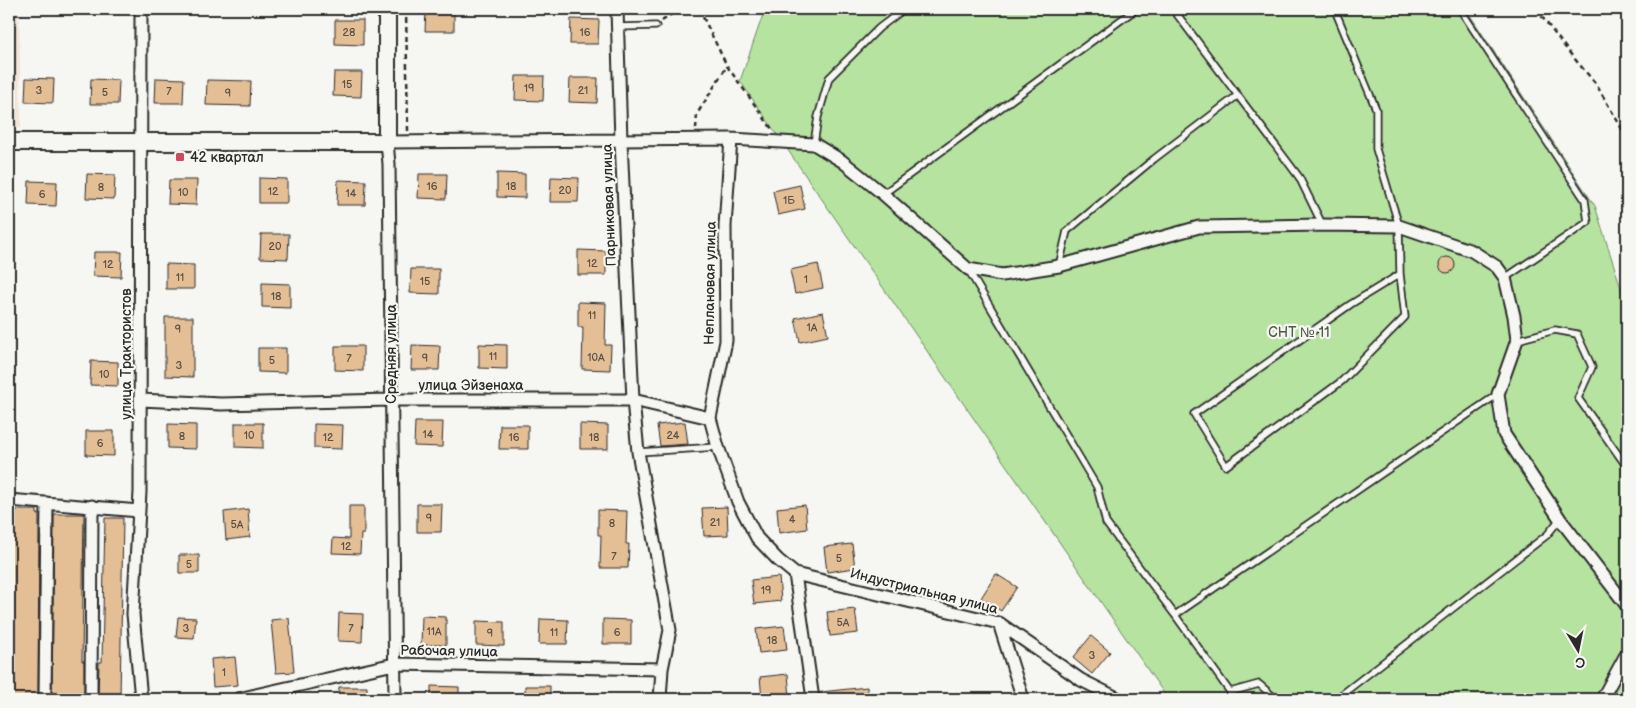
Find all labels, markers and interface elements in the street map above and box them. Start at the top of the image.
house number: 28 [343,26,355,39]
house number: 16 [580,26,591,39]
house number: 15 [342,78,352,91]
house number: 19 [524,82,534,95]
house number: 3 [36,84,43,97]
house number: 21 [578,84,588,97]
house number: 7 [166,85,172,98]
house number: 5 [102,86,108,99]
house number: 9 [225,87,231,100]
street label: Парниковая улица [598,143,620,267]
place label: 42 квартал [190,149,264,166]
marker: 42 квартал [174,151,186,163]
house number: 16 [427,180,438,193]
house number: 18 [506,180,516,193]
house number: 8 [98,181,104,194]
house number: 20 [559,184,572,197]
house number: 12 [268,185,279,198]
house number: 10 [178,186,189,199]
house number: 14 [346,187,357,200]
house number: 6 [39,188,46,201]
house number: 1Б [783,194,795,207]
street label: Неплановая улица [700,220,720,345]
house number: 20 [269,240,282,253]
house number: 12 [587,257,598,270]
house number: 12 [103,258,114,271]
house number: 11 [176,271,184,284]
house number: 1 [804,273,808,286]
house number: 15 [420,275,430,288]
street label: улица Трактористов [118,288,135,420]
house number: 18 [271,290,281,303]
street label: Средняя улица [383,303,400,404]
house number: 11 [588,309,596,322]
house number: 1А [807,321,818,334]
house number: 9 [175,323,181,336]
park label: СНТ № 11 [1268,324,1330,341]
house number: 11 [489,350,497,363]
house number: 10А [587,351,605,364]
house number: 7 [346,352,352,365]
house number: 9 [422,352,428,365]
house number: 5 [269,354,275,367]
house number: 3 [176,359,183,372]
house number: 10 [99,368,110,381]
street label: улица Эйзенаха [418,377,524,394]
house number: 14 [423,428,434,441]
house number: 10 [244,429,255,442]
house number: 24 [666,429,680,442]
house number: 8 [179,430,185,443]
house number: 12 [323,431,334,444]
house number: 16 [509,431,520,444]
house number: 18 [589,431,599,444]
house number: 6 [97,437,104,450]
house number: 9 [426,512,432,525]
house number: 4 [789,513,796,526]
house number: 21 [710,516,720,529]
house number: 8 [609,517,615,530]
house number: 5А [231,518,244,531]
house number: 12 [341,540,352,553]
house number: 7 [611,550,617,563]
house number: 5 [836,552,842,565]
house number: 5 [186,558,192,571]
street label: Индустриальная улица [848,564,1000,618]
house number: 19 [761,584,771,597]
house number: 5А [837,616,850,629]
house number: 3 [183,622,190,635]
house number: 7 [348,622,354,635]
house number: 11А [426,625,442,638]
house number: 11 [550,626,558,639]
house number: 6 [614,626,621,639]
north arrow [1554,626,1604,676]
house number: 9 [487,627,493,640]
house number: 18 [767,634,777,647]
street label: Рабочая улица [400,642,499,660]
house number: 3 [1089,649,1096,662]
text: С [1574,653,1586,672]
house number: 1 [222,666,226,679]

